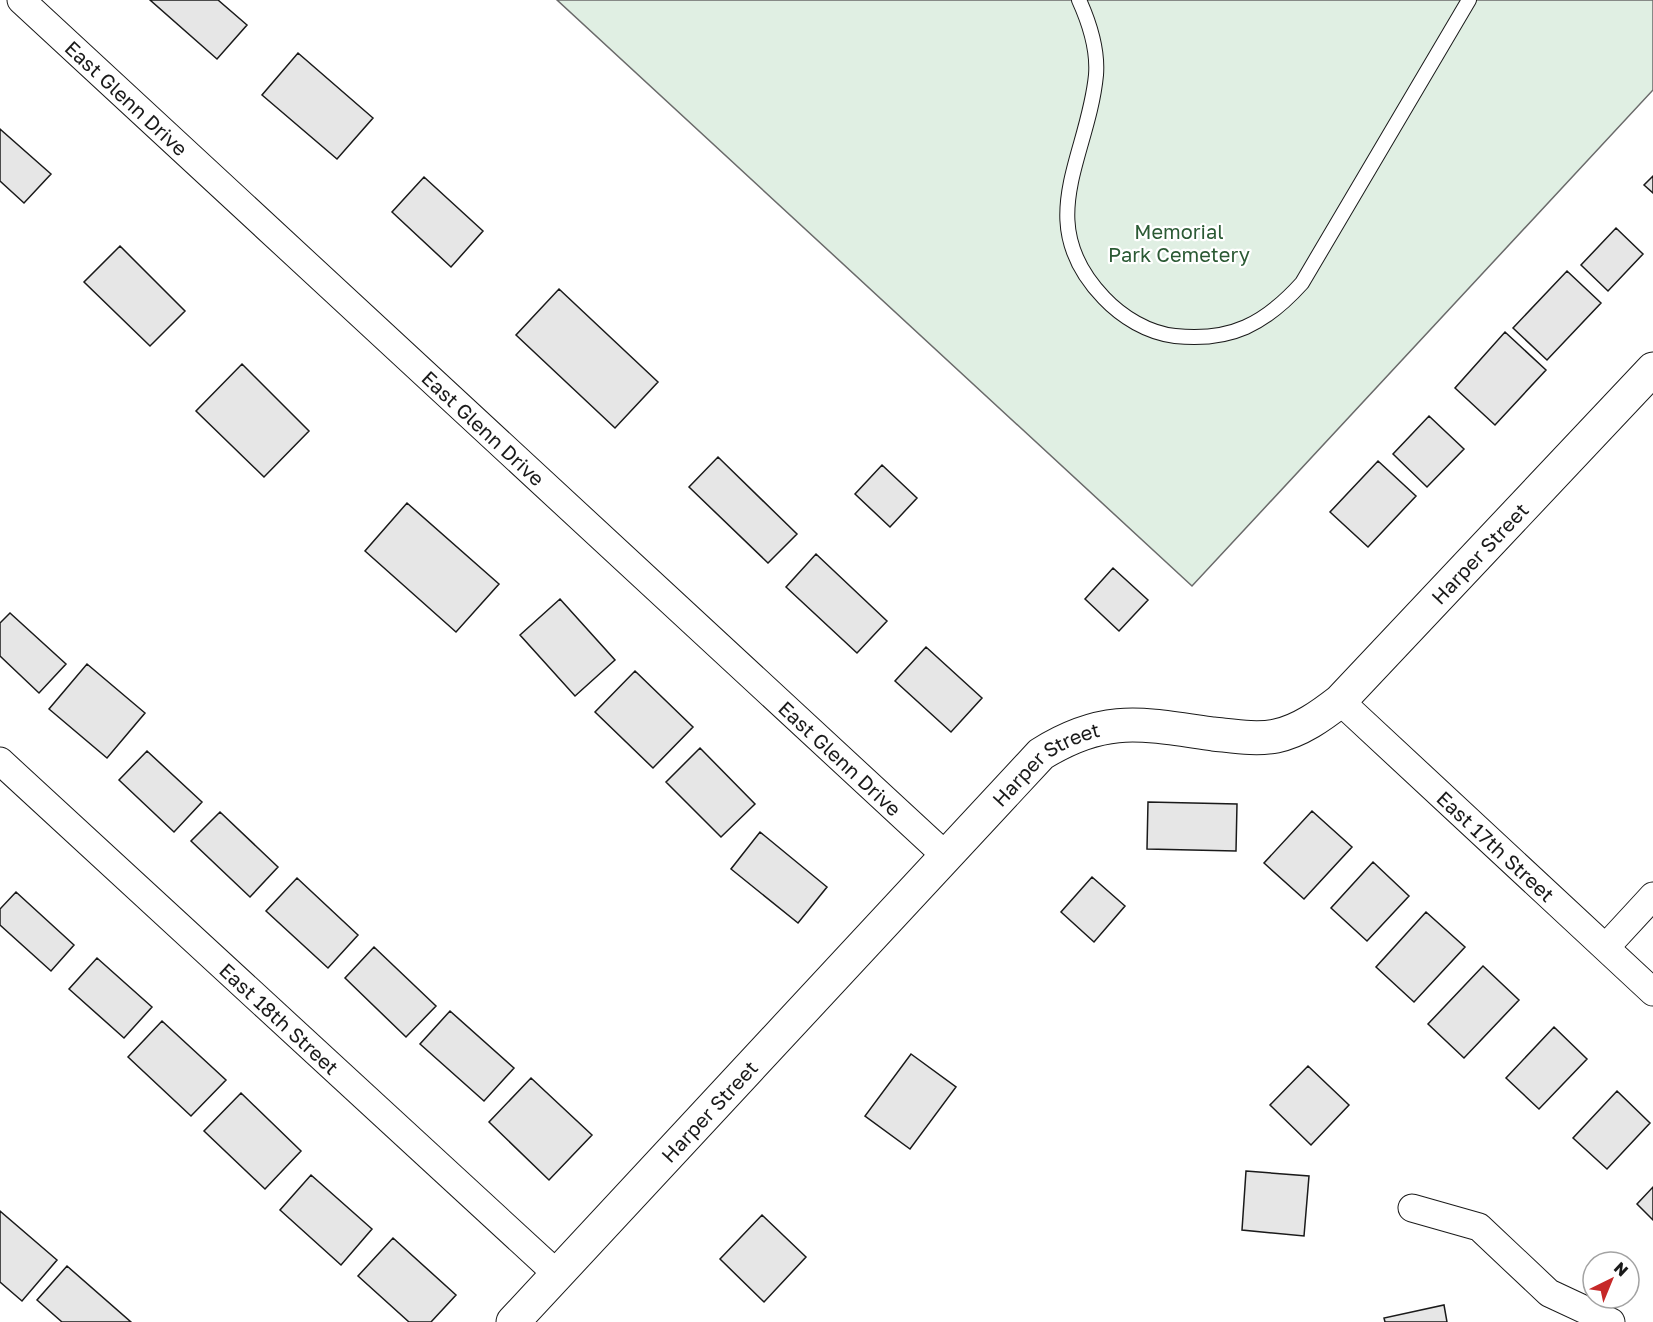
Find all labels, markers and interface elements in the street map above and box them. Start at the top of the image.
street label: East Glenn Drive [61,35,193,160]
park label: Memorial Park Cemetery [1108,219,1250,266]
street label: East Glenn Drive [417,365,550,490]
street label: Harper Street [1426,497,1533,609]
street label: East Glenn Drive [774,695,906,820]
street label: Harper Street [987,717,1102,811]
street label: East 17th Street [1432,786,1560,906]
street label: East 18th Street [215,958,344,1079]
street label: Harper Street [656,1055,762,1167]
north arrow [1581,1250,1641,1310]
text: N [1610,1258,1633,1280]

